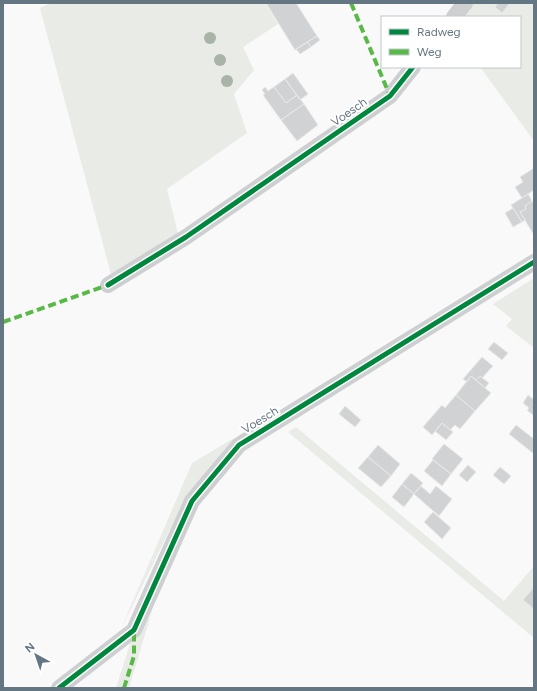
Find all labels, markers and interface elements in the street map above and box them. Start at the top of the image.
legend [381,16,521,68]
text: Radweg [417,25,461,39]
text: Weg [417,45,442,59]
street label: Voesch [329,95,370,129]
street label: Voesch [239,403,281,437]
north arrow [16,635,56,675]
text: N [22,640,37,655]

